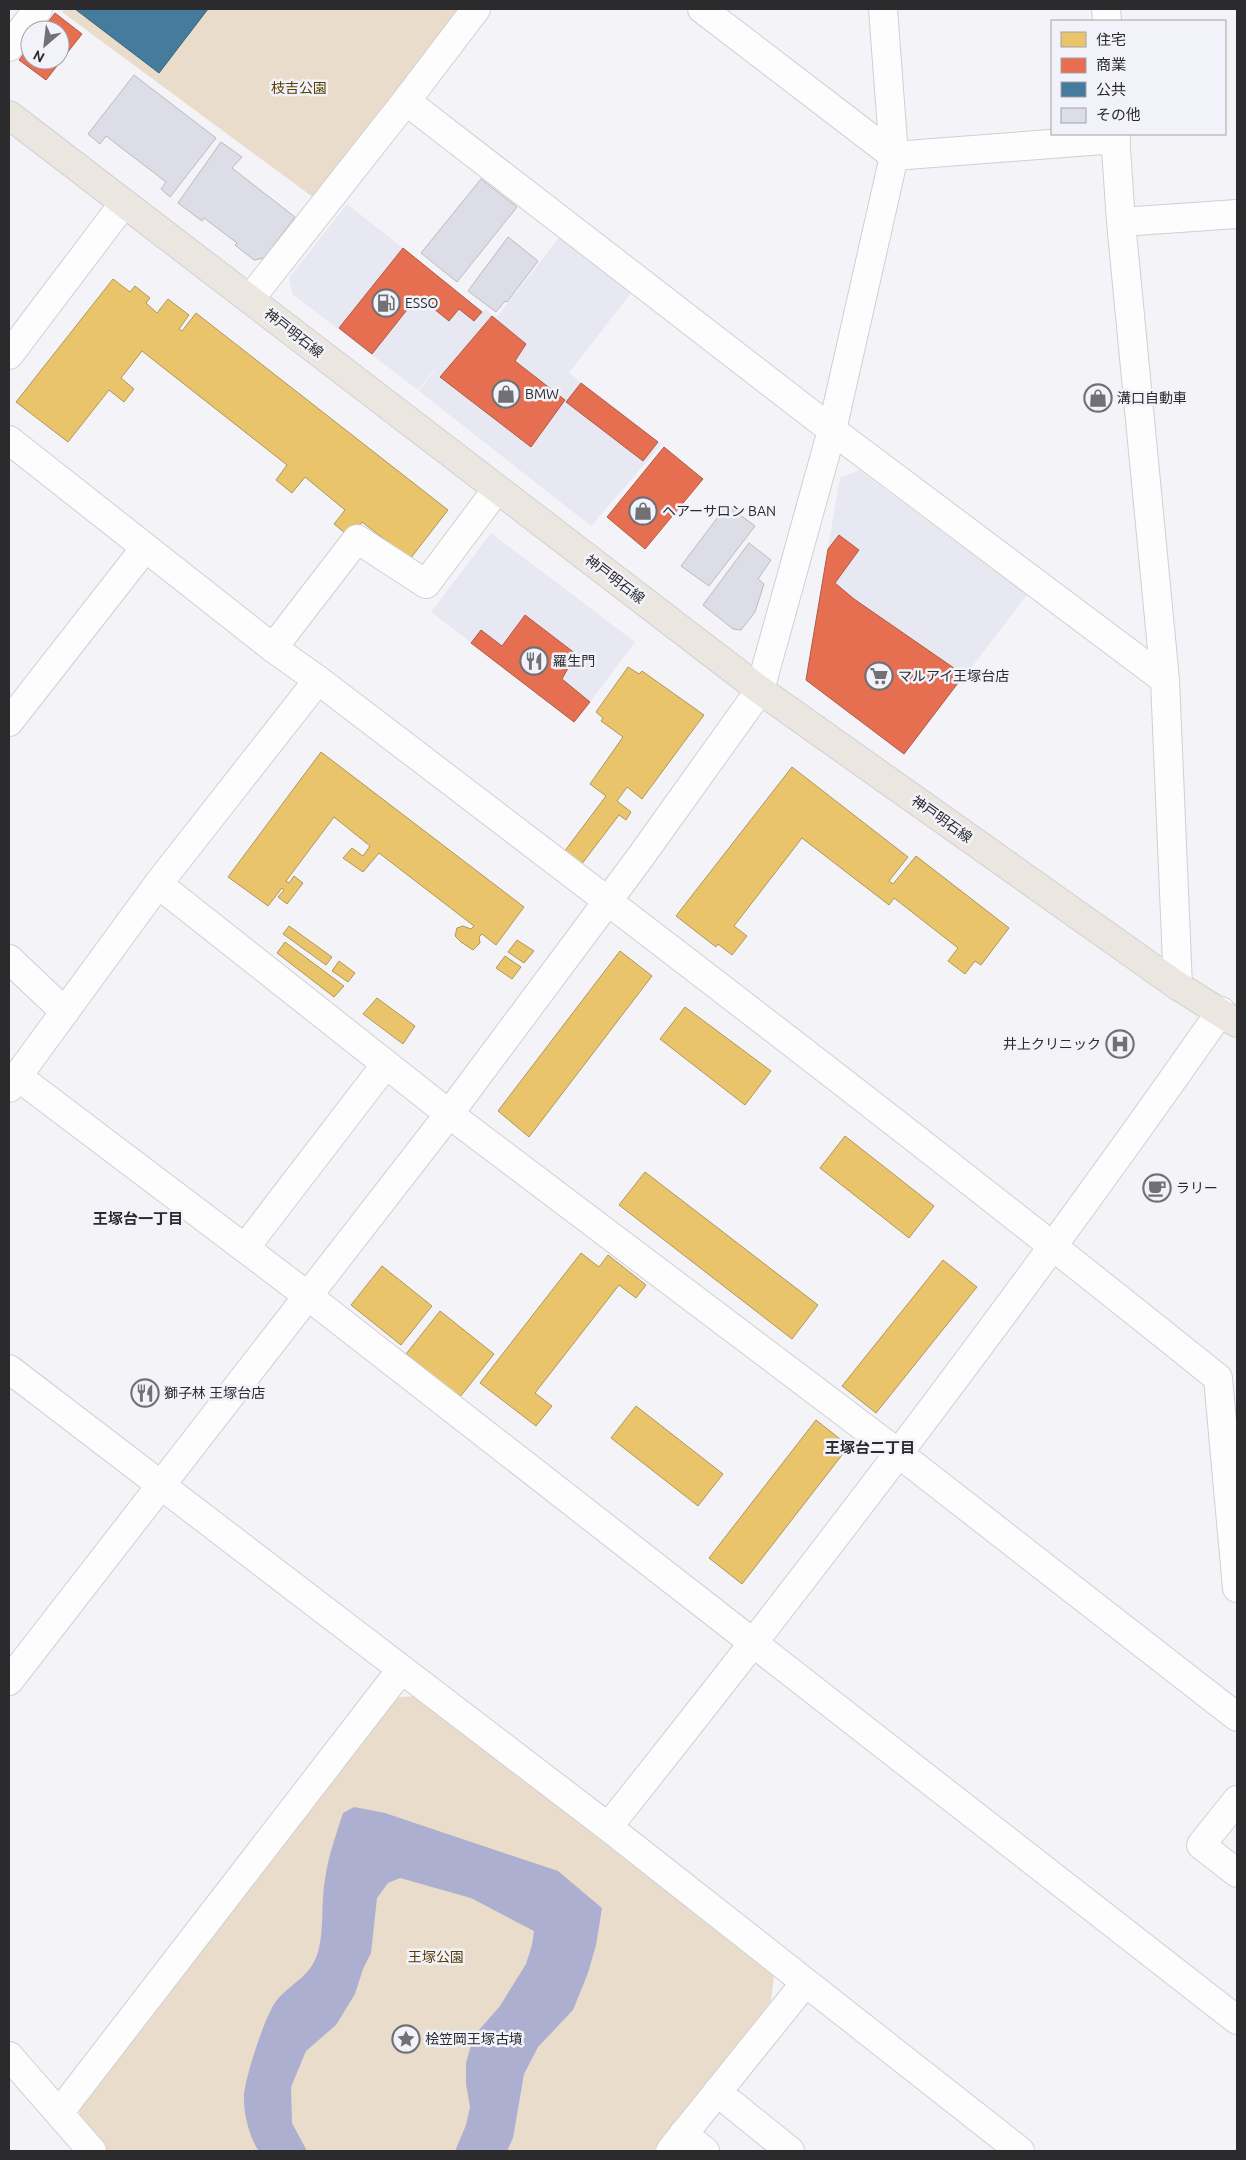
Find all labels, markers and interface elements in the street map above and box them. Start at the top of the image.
north arrow [20,20,70,70]
legend [1051,20,1226,135]
text: 住宅 [1096,31,1126,48]
text: N [31,47,47,66]
text: 商業 [1096,56,1126,73]
park label: 枝吉公園 [271,80,327,96]
text: 公共 [1096,81,1126,98]
text: その他 [1096,106,1141,123]
fuel station icon: ESSO [371,288,401,318]
place label: ESSO [405,295,439,311]
street label: 神戸明石線 [261,305,327,361]
shop icon: BMW [491,379,521,409]
shop icon: 溝口自動車 [1083,383,1113,413]
place label: BMW [525,386,559,402]
place label: 溝口自動車 [1117,390,1187,406]
shop icon: ヘアーサロン BAN [628,496,658,526]
place label: ヘアーサロン BAN [662,503,776,519]
street label: 神戸明石線 [582,552,648,606]
restaurant icon: 羅生門 [519,646,549,676]
place label: 羅生門 [553,653,595,669]
supermarket icon: マルアイ王塚台店 [864,661,894,691]
place label: マルアイ王塚台店 [898,668,1009,684]
street label: 神戸明石線 [909,792,975,846]
hospital icon: 井上クリニック [1105,1029,1135,1059]
place label: 井上クリニック [1003,1036,1101,1052]
cafe icon: ラリー [1142,1173,1172,1203]
place label: ラリー [1176,1180,1218,1196]
district label: 王塚台一丁目 [93,1210,183,1227]
restaurant icon: 獅子林 王塚台店 [130,1378,160,1408]
place label: 獅子林 王塚台店 [164,1385,265,1401]
district label: 王塚台二丁目 [825,1439,915,1456]
park label: 王塚公園 [408,1949,464,1965]
place icon: 桧笠岡王塚古墳 [391,2024,421,2054]
place label: 桧笠岡王塚古墳 [425,2031,523,2047]

